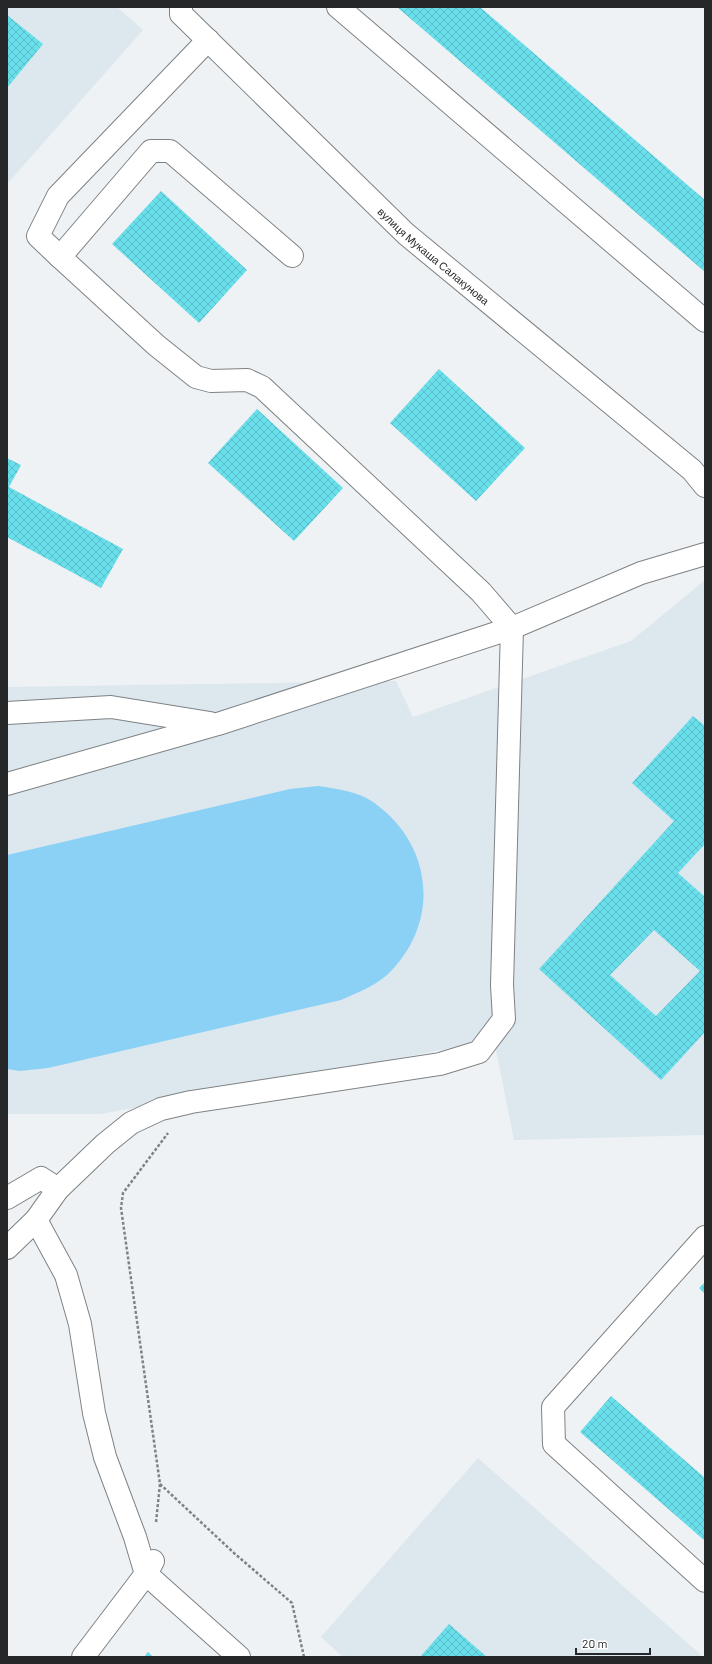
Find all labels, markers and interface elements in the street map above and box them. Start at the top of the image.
street label: вулиця Мукаша Салакунова [376,204,493,307]
scale bar [576,1630,650,1656]
text: 20 m [582,1636,608,1650]

